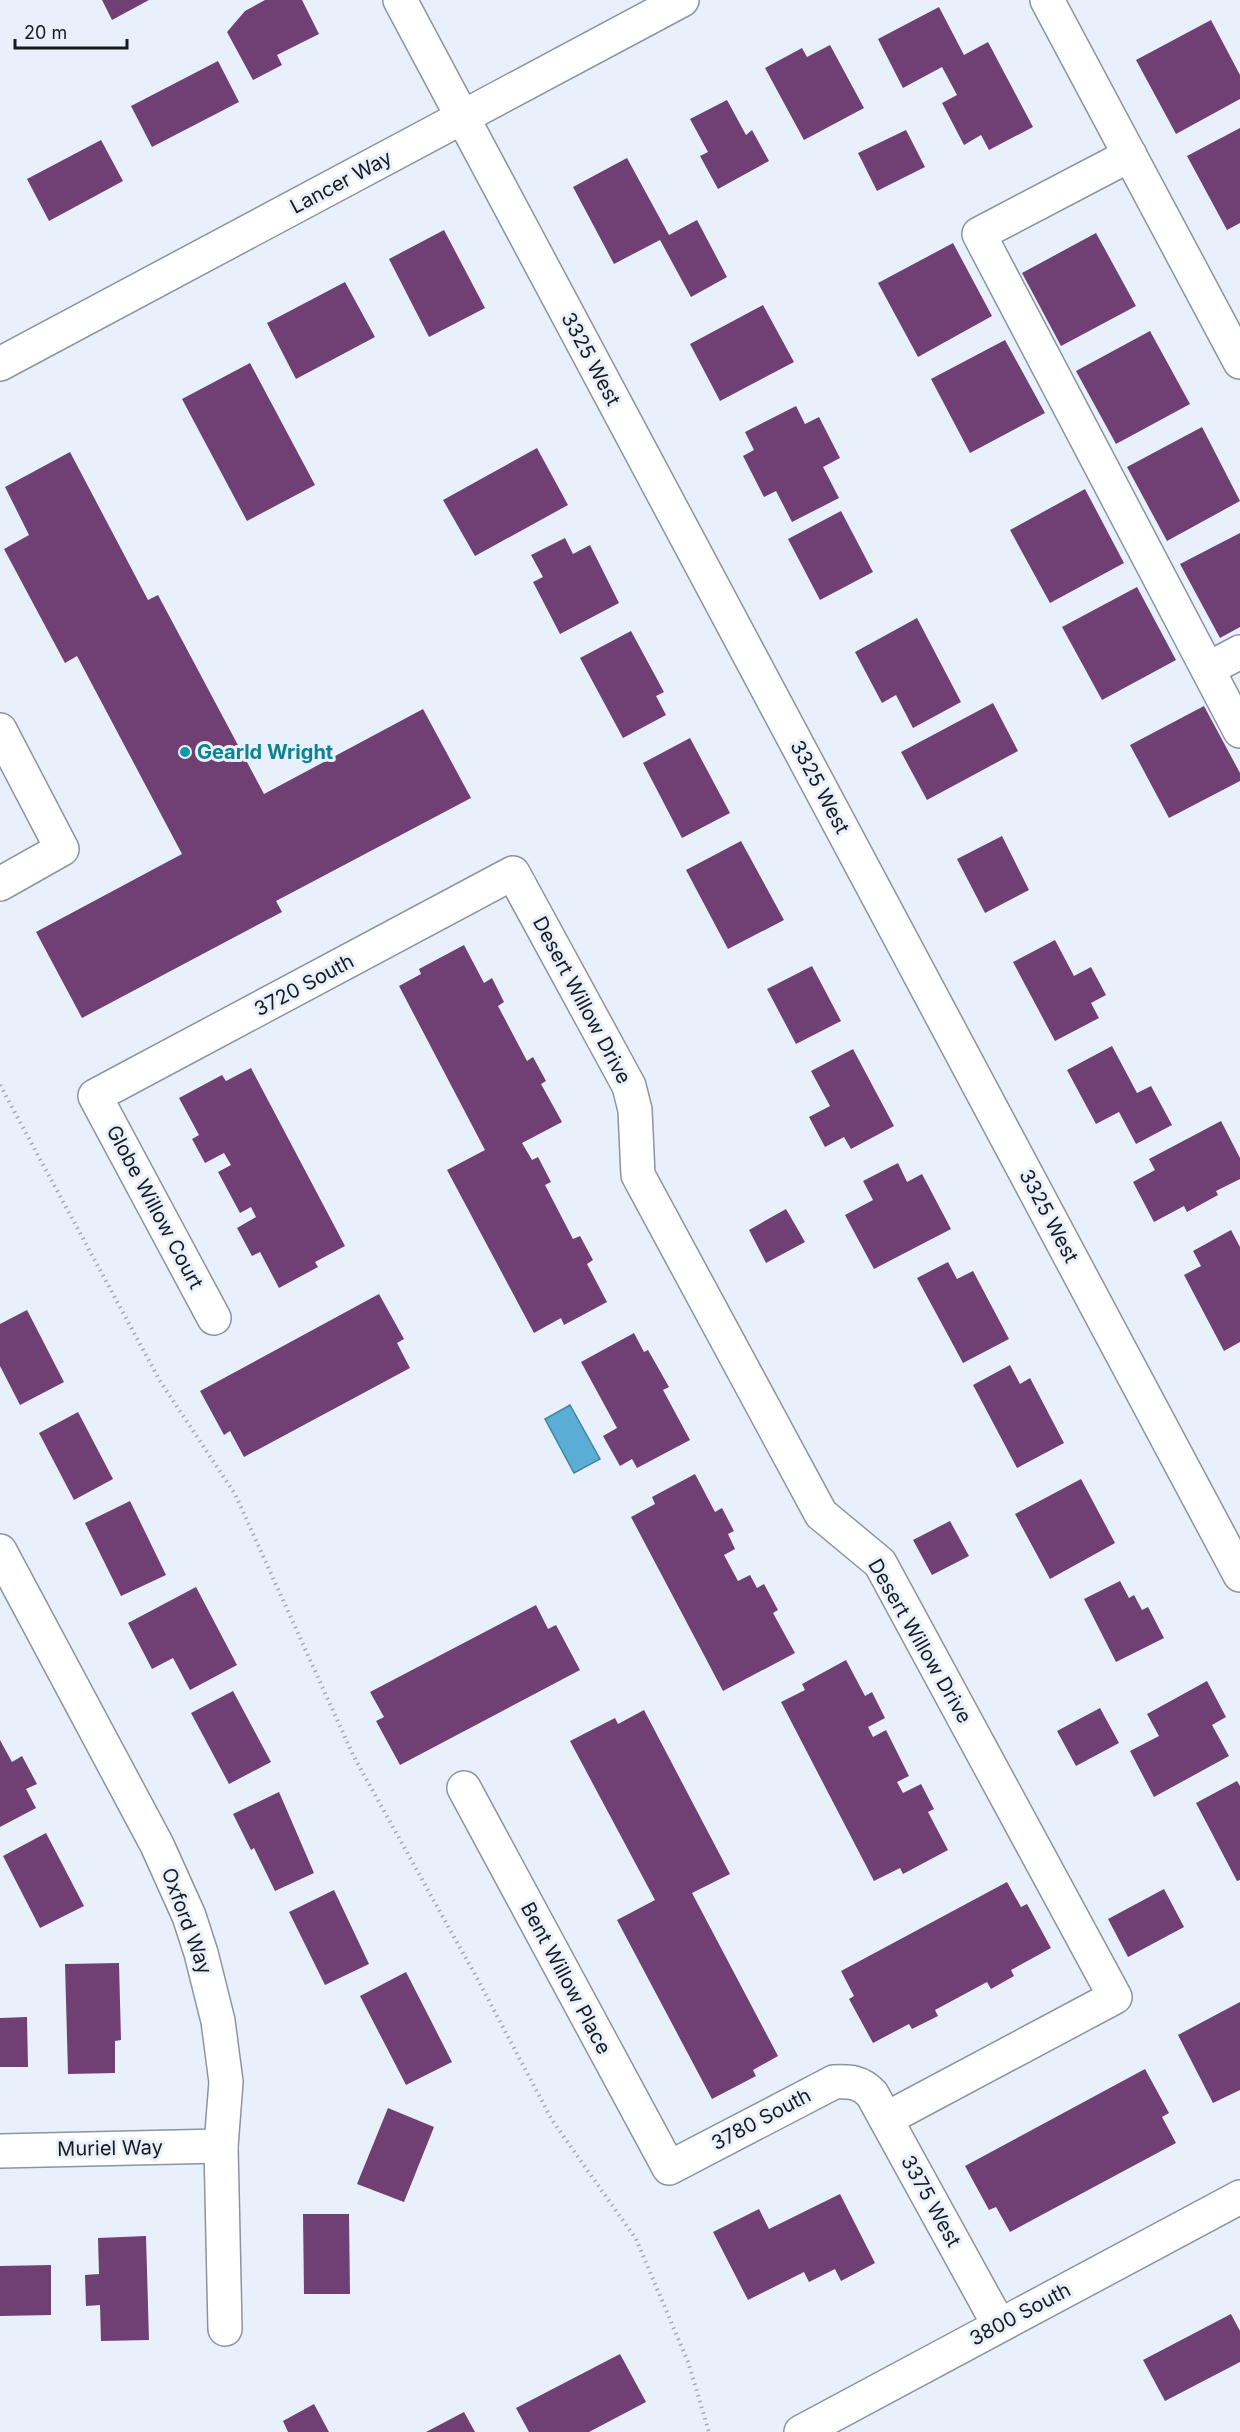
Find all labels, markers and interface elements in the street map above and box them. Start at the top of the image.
scale bar [15,12,128,50]
text: 20 m [24,22,67,43]
street label: Lancer Way [286,145,396,219]
street label: 3325 West [556,308,626,410]
street label: 3325 West [785,736,855,838]
place label: Gearld Wright [197,740,333,764]
marker: Gearld Wright [178,745,192,759]
street label: Desert Willow Drive [528,912,636,1088]
street label: 3720 South [250,949,358,1021]
street label: Globe Willow Court [102,1121,209,1293]
street label: 3325 West [1014,1165,1084,1267]
street label: Desert Willow Drive [863,1555,977,1727]
street label: Oxford Way [157,1865,217,1977]
street label: Bent Willow Place [516,1898,616,2058]
street label: 3780 South [707,2083,815,2155]
street label: Muriel Way [57,2135,163,2161]
street label: 3375 West [896,2151,966,2251]
street label: 3800 South [966,2277,1074,2351]

